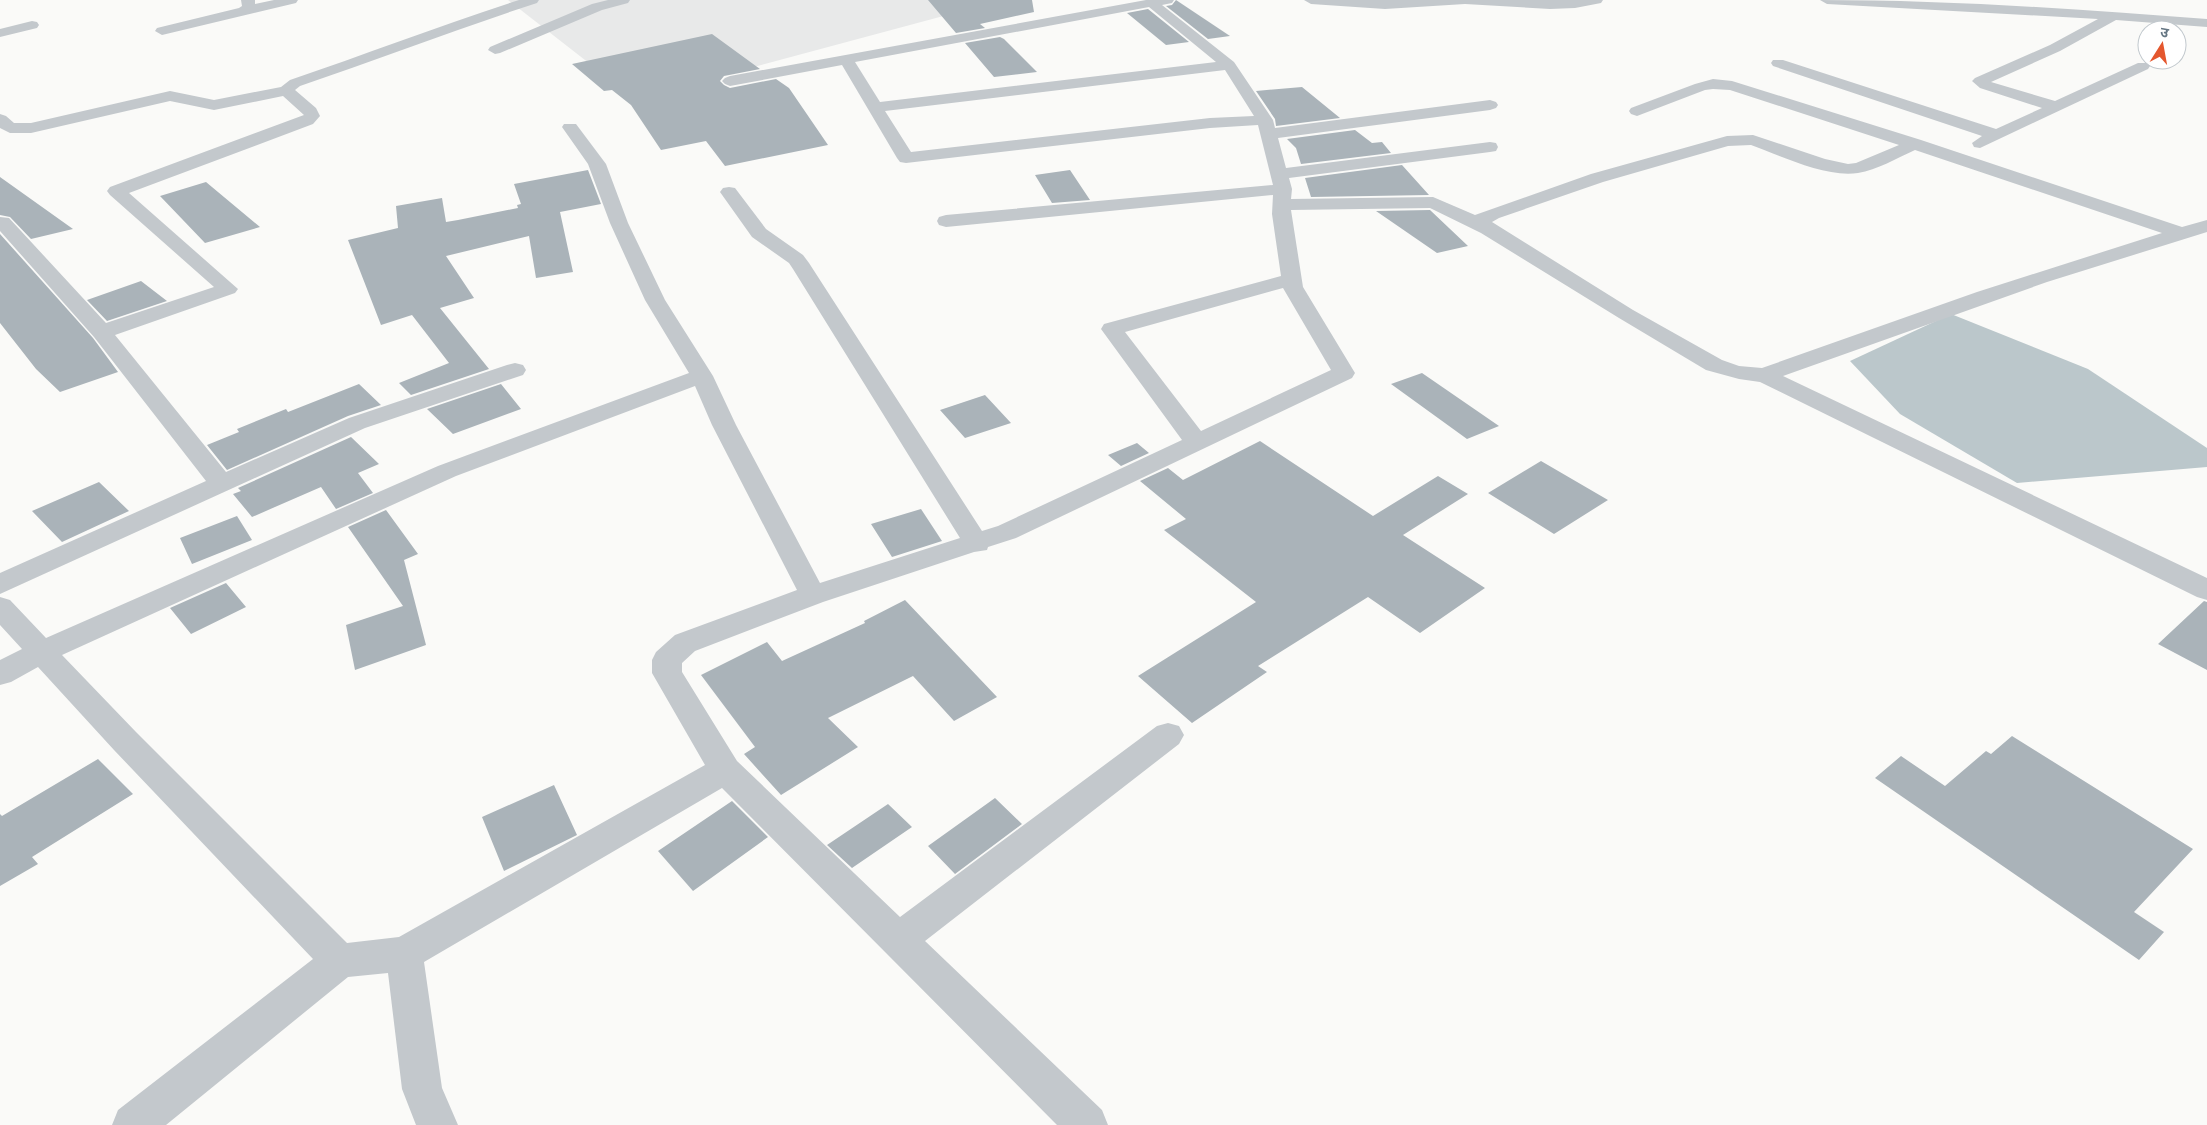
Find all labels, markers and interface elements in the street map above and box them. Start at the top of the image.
north arrow [2137,20,2187,70]
text: उ [2159,23,2171,42]

